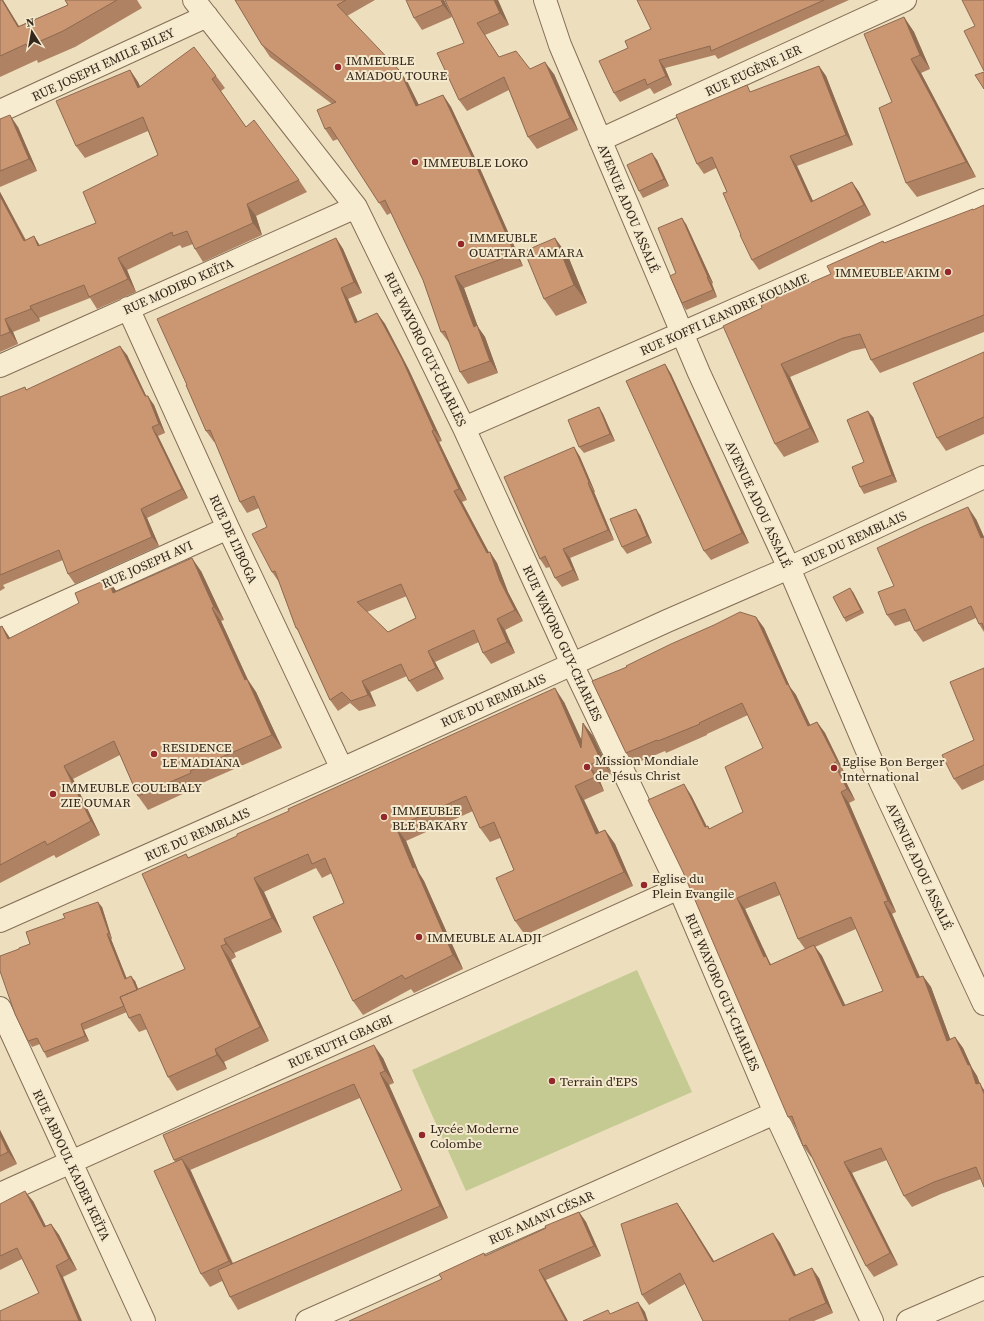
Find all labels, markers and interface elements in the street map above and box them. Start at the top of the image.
north arrow [12,12,52,52]
text: N [25,15,36,31]
street label: RUE JOSEPH EMILE BILEY [29,23,178,105]
street label: RUE EUGÈNE 1ER [702,40,805,100]
place label: IMMEUBLE AMADOU TOURE [346,52,448,84]
marker: IMMEUBLE AMADOU TOURE [333,62,343,72]
street label: AVENUE ADOU ASSALÉ [594,141,663,275]
place label: IMMEUBLE LOKO [423,154,528,171]
marker: IMMEUBLE LOKO [410,157,420,167]
place label: IMMEUBLE OUATTARA AMARA [469,229,584,261]
marker: IMMEUBLE OUATTARA AMARA [456,239,466,249]
street label: RUE MODIBO KEÏTA [120,254,236,318]
place label: IMMEUBLE AKIM [835,264,940,281]
marker: IMMEUBLE AKIM [943,267,953,277]
street label: RUE WAYORO GUY-CHARLES [381,269,471,430]
street label: RUE KOFFI LEANDRE KOUAME [637,269,811,359]
street label: AVENUE ADOU ASSALÉ [722,438,795,570]
street label: RUE DE L'IBOGA [206,492,262,587]
street label: RUE DU REMBLAIS [799,507,909,570]
street label: RUE JOSEPH AVI [99,537,196,592]
street label: RUE WAYORO GUY-CHARLES [519,563,606,724]
street label: RUE DU REMBLAIS [438,670,549,731]
place label: RESIDENCE LE MADIANA [162,739,241,771]
marker: RESIDENCE LE MADIANA [149,749,159,759]
place label: Mission Mondiale de Jésus Christ [595,752,699,784]
place label: Eglise Bon Berger International [842,753,945,785]
marker: Mission Mondiale de Jésus Christ [582,762,592,772]
marker: Eglise Bon Berger International [829,763,839,773]
place label: IMMEUBLE COULIBALY ZIE OUMAR [61,779,203,811]
marker: IMMEUBLE COULIBALY ZIE OUMAR [48,789,58,799]
street label: AVENUE ADOU ASSALÉ [883,800,956,932]
place label: IMMEUBLE BLE BAKARY [392,802,469,834]
street label: RUE DU REMBLAIS [142,804,253,865]
marker: IMMEUBLE BLE BAKARY [379,812,389,822]
place label: Eglise du Plein Evangile [652,870,735,902]
marker: Eglise du Plein Evangile [639,880,649,890]
street label: RUE WAYORO GUY-CHARLES [681,911,764,1074]
place label: IMMEUBLE ALADJI [427,929,542,946]
marker: IMMEUBLE ALADJI [414,932,424,942]
street label: RUE RUTH GBAGBI [285,1011,395,1072]
place label: Terrain d'EPS [560,1073,638,1090]
marker: Terrain d'EPS [547,1076,557,1086]
street label: RUE ABDOUL KADER KEÏTA [29,1087,114,1244]
place label: Lycée Moderne Colombe [430,1120,519,1152]
marker: Lycée Moderne Colombe [417,1130,427,1140]
street label: RUE AMANI CÉSAR [486,1186,597,1248]

